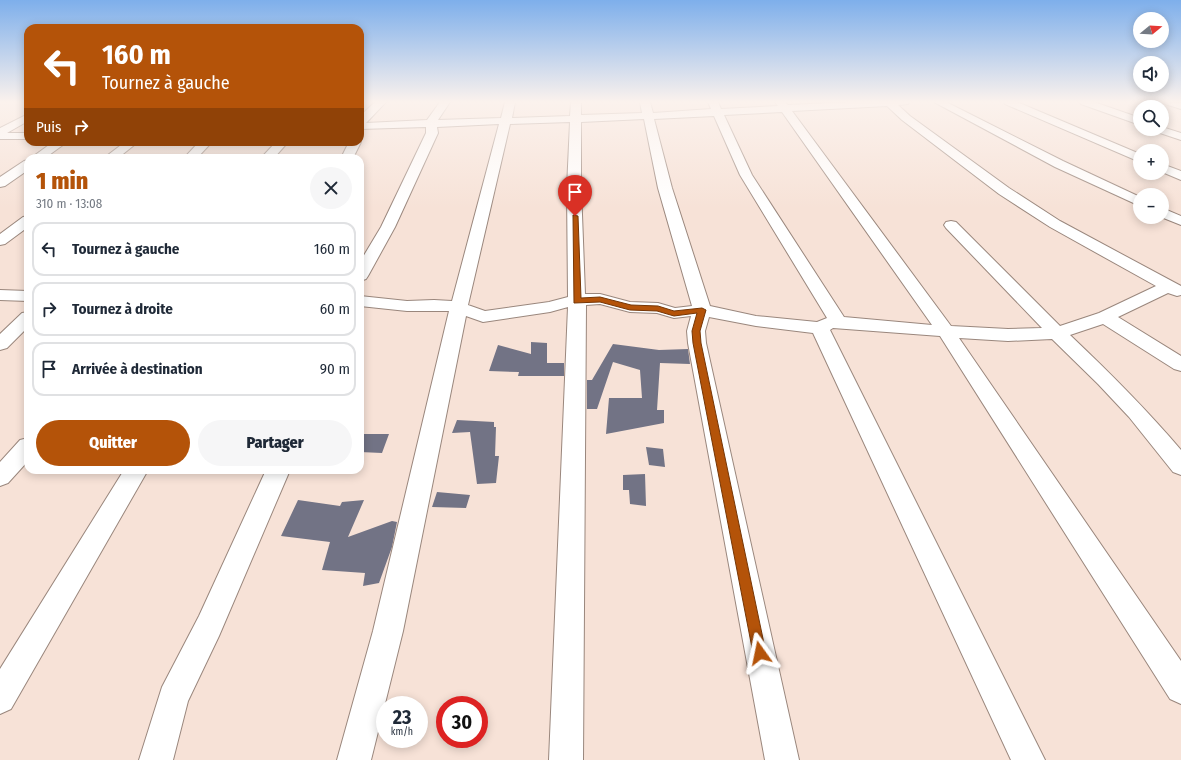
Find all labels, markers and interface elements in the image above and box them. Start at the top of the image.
north arrow [1133,12,1169,48]
map controls [1133,12,1169,224]
text: 160 m [102,38,171,71]
icon: left [36,40,88,92]
button: sound [1133,56,1169,92]
text: Tournez à gauche [102,72,230,94]
button: search [1133,100,1169,136]
icon: right [70,116,92,138]
text: Puis [36,118,62,136]
button: + [1133,144,1169,180]
text: 1 min [36,167,88,195]
button: close [310,167,352,209]
pin [558,175,592,216]
icon: arrive [564,181,586,203]
button: − [1133,188,1169,224]
text: 310 m · 13:08 [36,196,102,211]
icon: left [38,238,60,260]
text: Tournez à gauche [72,240,179,258]
text: 160 m [314,240,350,258]
icon: right [38,298,60,320]
text: Tournez à droite [72,300,173,318]
text: 60 m [320,300,350,318]
icon: arrive [38,358,60,380]
text: Arrivée à destination [72,360,203,378]
text: 90 m [320,360,350,378]
button: Quitter [36,420,190,466]
button: Partager [198,420,352,466]
position arrow [739,632,781,674]
speed limit sign: 30 [436,696,488,748]
text: 23 [393,705,411,729]
text: km/h [391,726,413,738]

